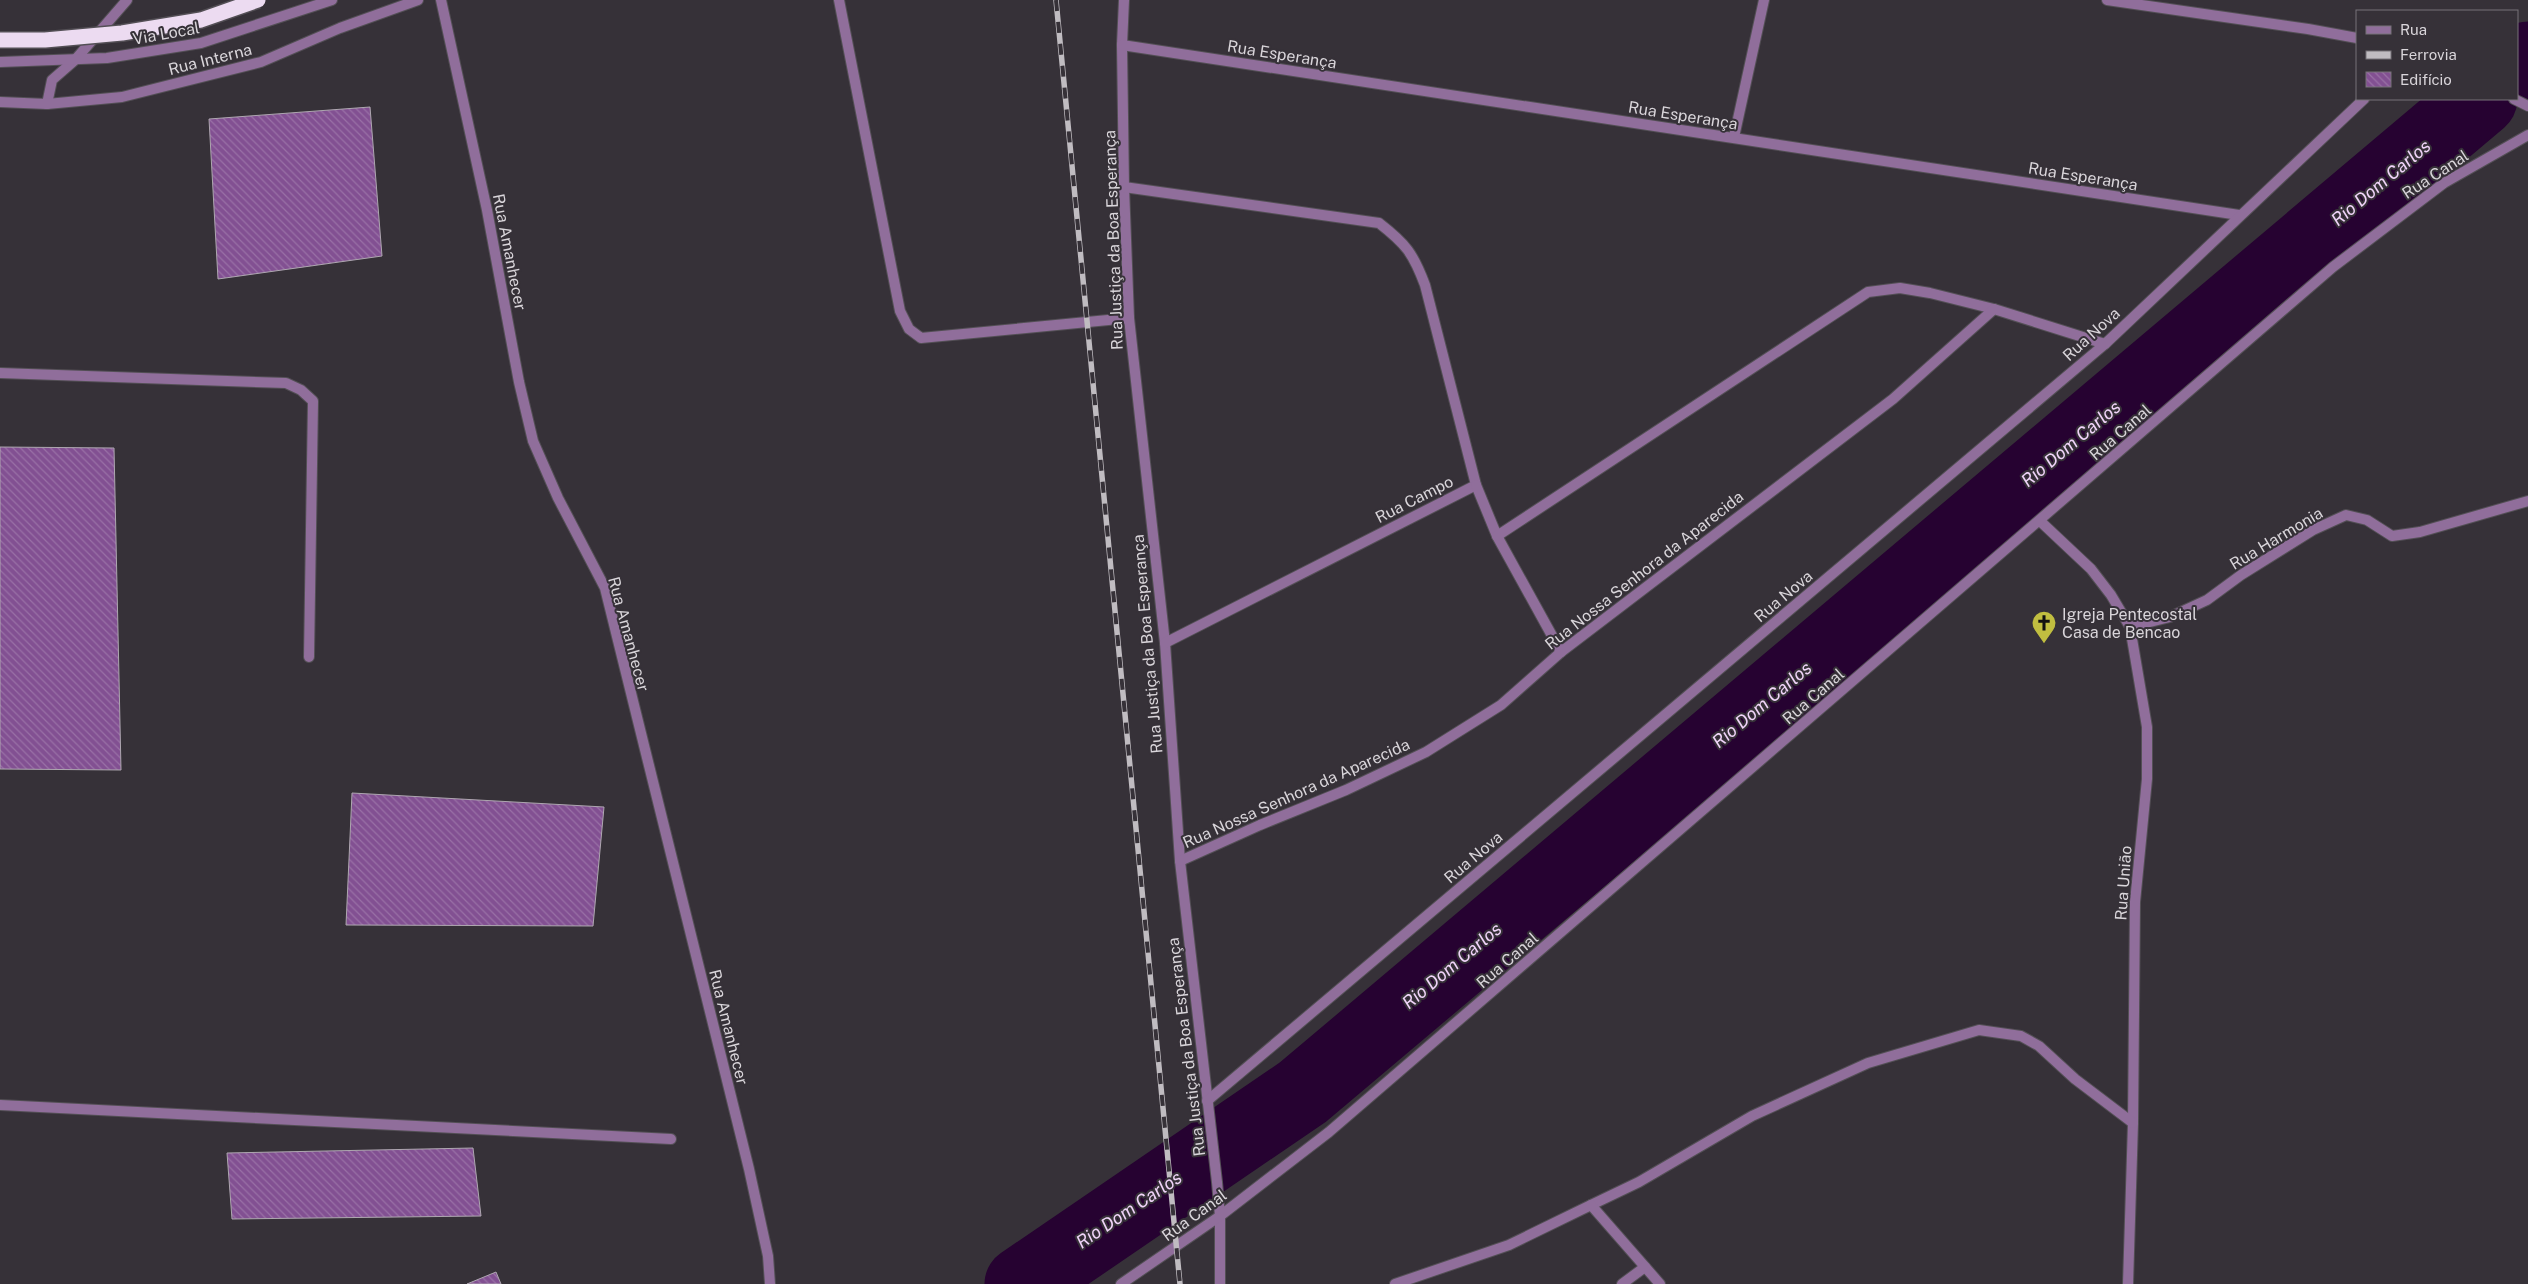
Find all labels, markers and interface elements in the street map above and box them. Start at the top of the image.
legend [2356,10,2518,100]
street label: Via Local [131,18,201,49]
text: Rua [2400,21,2427,38]
street label: Rua Esperança [1226,36,1338,73]
street label: Rua Interna [166,40,254,79]
text: Ferrovia [2400,46,2457,63]
text: Edifício [2400,71,2452,88]
street label: Rua Esperança [1627,97,1739,134]
street label: Rua Justiça da Boa Esperança [1100,130,1127,350]
water label: Rio Dom Carlos [2327,135,2435,230]
street label: Rua Canal [2398,146,2472,203]
street label: Rua Esperança [2027,158,2139,195]
street label: Rua Amanhecer [489,192,530,312]
street label: Rua Nova [2059,304,2124,365]
water label: Rio Dom Carlos [2017,396,2125,491]
street label: Rua Canal [2086,400,2155,464]
street label: Rua Campo [1372,472,1456,527]
street label: Rua Nossa Senhora da Aparecida [1541,487,1747,654]
street label: Rua Harmonia [2226,503,2326,574]
street label: Rua Justiça da Boa Esperança [1128,533,1167,754]
street label: Rua Nova [1750,567,1816,626]
street label: Rua Amanhecer [604,575,653,694]
place label: Igreja Pentecostal Casa de Bencao [2062,605,2197,642]
church icon: Igreja Pentecostal Casa de Bencao [2031,610,2057,644]
water label: Rio Dom Carlos [1708,657,1816,752]
street label: Rua Canal [1779,664,1848,728]
street label: Rua Nossa Senhora da Aparecida [1180,735,1413,852]
street label: Rua Nova [1440,828,1506,887]
street label: Rua União [2111,845,2136,921]
water label: Rio Dom Carlos [1398,918,1506,1013]
street label: Rua Canal [1473,928,1542,992]
street label: Rua Justiça da Boa Esperança [1164,937,1209,1157]
street label: Rua Amanhecer [705,967,752,1087]
water label: Rio Dom Carlos [1072,1166,1186,1253]
street label: Rua Canal [1158,1185,1230,1245]

